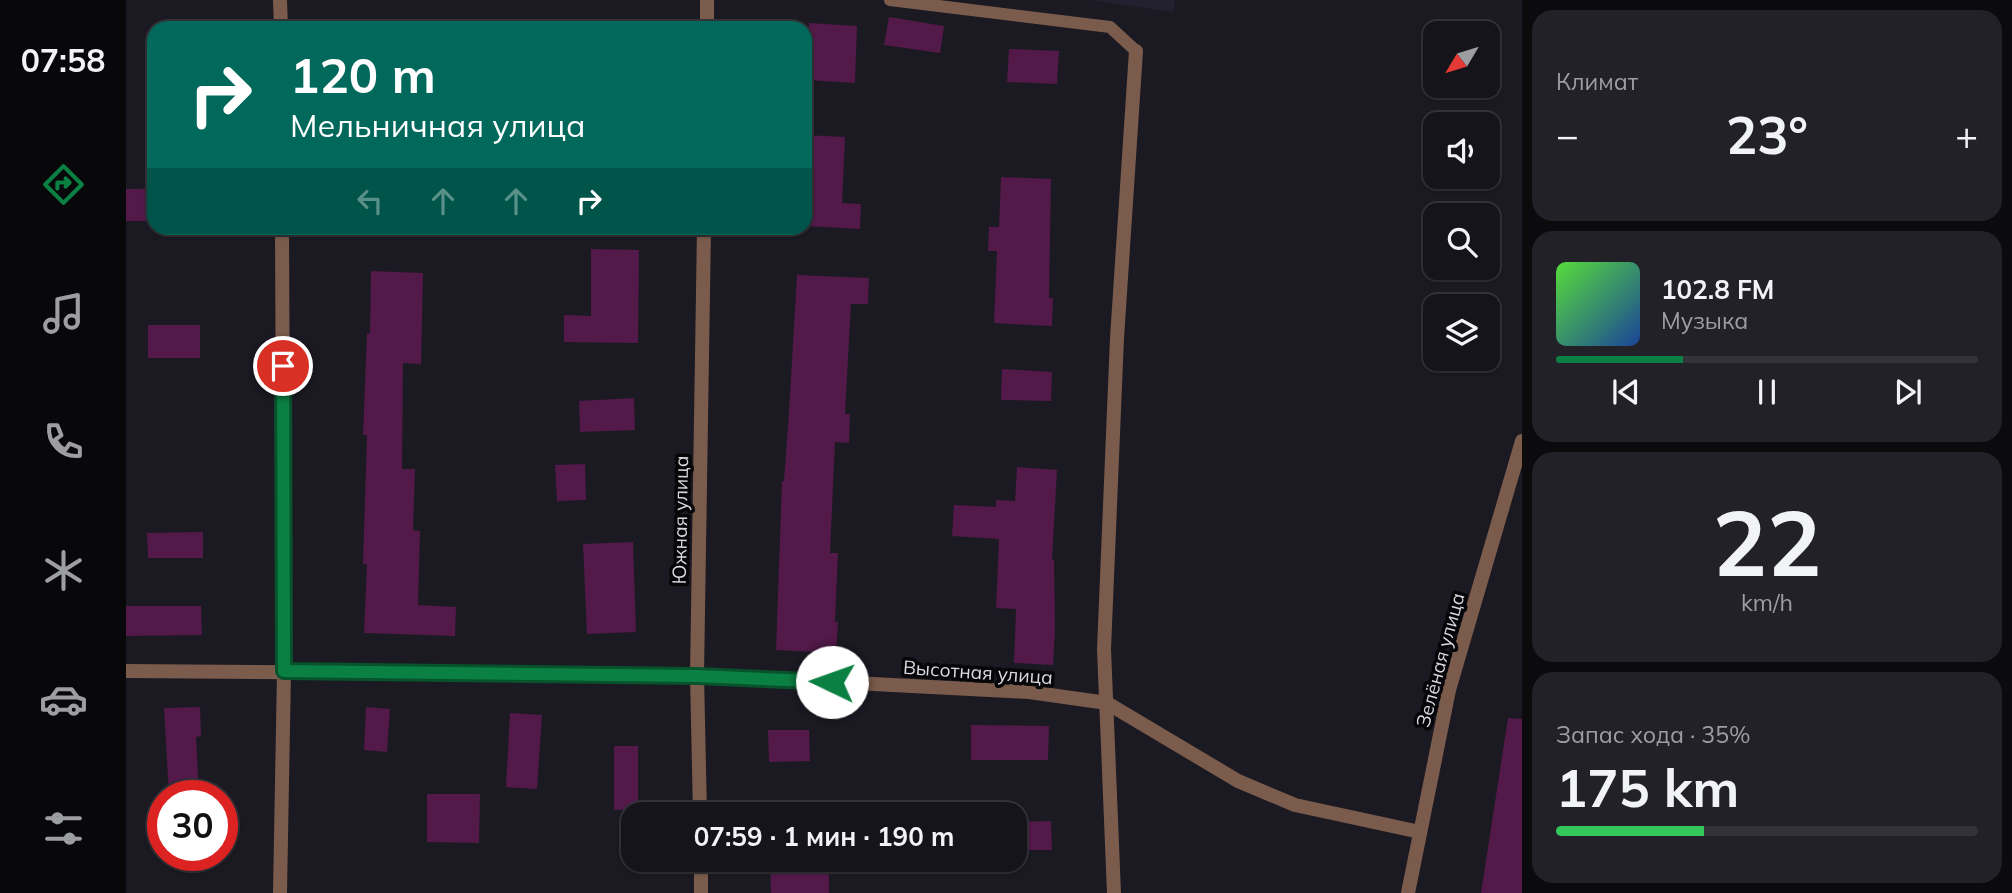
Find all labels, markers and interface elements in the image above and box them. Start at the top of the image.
north arrow [1423,21,1500,98]
map controls [1423,21,1500,371]
text: 07:58 [21,40,105,80]
text: 120 m [290,44,436,105]
icon: right [175,49,266,140]
text: Климат [1556,67,1638,96]
text: 23° [1726,102,1808,167]
text: Мельничная улица [290,105,586,145]
text: − [1556,111,1579,159]
text: + [1955,111,1978,159]
button: sound [1423,112,1500,189]
icon: directions [39,160,88,209]
icon: left [351,182,389,220]
icon: ahead [424,182,462,220]
icon: ahead [497,182,535,220]
icon: right [570,182,608,220]
button: search [1423,203,1500,280]
text: 102.8 FM [1661,273,1774,306]
icon: music [39,289,88,338]
button: layers [1423,294,1500,371]
text: Музыка [1661,306,1748,335]
pin [253,336,313,396]
icon: arrive [264,347,302,385]
icon: previous [1607,373,1645,411]
icon: pause [1748,373,1786,411]
icon: next [1889,373,1927,411]
icon: phone [39,417,88,466]
street label: Южная улица [667,455,693,585]
text: 22 [1712,485,1822,599]
icon: climate [39,546,88,595]
text: km/h [1741,588,1793,617]
street label: Зелёная улица [1411,590,1469,730]
position arrow [795,645,869,719]
street label: Высотная улица [902,655,1054,689]
icon: car [39,675,88,724]
text: Запас хода · 35% [1556,720,1751,749]
text: 175 km [1556,755,1739,820]
speed limit sign: 30 [147,780,238,871]
icon: filters [39,804,88,853]
text: 07:59 · 1 мин · 190 m [694,820,954,853]

